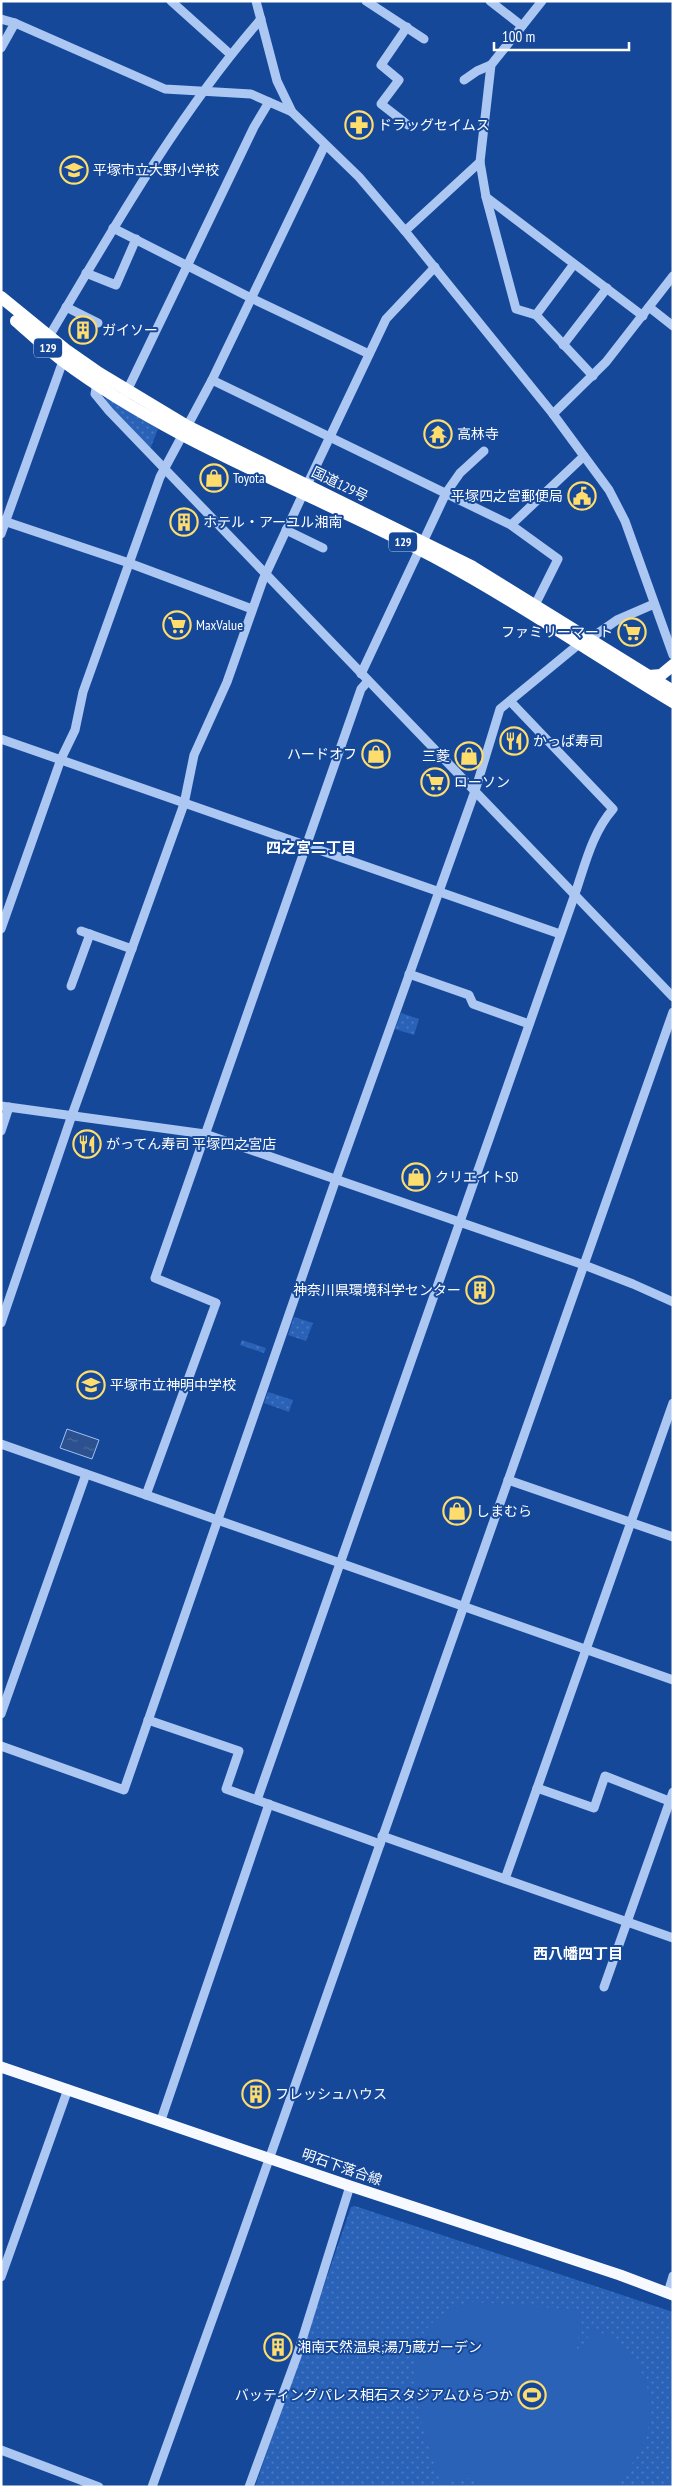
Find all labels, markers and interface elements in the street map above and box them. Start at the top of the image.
scale bar [494,20,629,52]
text: 100 m [502,27,535,46]
pharmacy icon: ドラッグセイムス [344,110,374,140]
place label: ドラッグセイムス [378,116,490,134]
school or university icon: 平塚市立大野小学校 [59,155,89,185]
place label: 平塚市立大野小学校 [93,161,219,179]
building icon: ガイソー [68,315,98,345]
place label: ガイソー [102,321,158,339]
road number: 129 [34,338,62,358]
temple icon: 高林寺 [423,419,453,449]
place label: 高林寺 [457,425,499,443]
shop icon: Toyota [199,463,229,493]
street label: 国道129号 [309,463,371,505]
place label: Toyota [233,469,265,487]
public building icon: 平塚四之宮郵便局 [567,481,597,511]
place label: 平塚四之宮郵便局 [451,487,563,505]
building icon: ホテル・アーユル湘南 [169,507,199,537]
place label: ホテル・アーユル湘南 [203,513,342,531]
road number: 129 [389,532,417,552]
supermarket icon: MaxValue [162,610,192,640]
place label: MaxValue [196,616,243,634]
supermarket icon: ファミリーマート [617,617,647,647]
place label: ファミリーマート [501,623,613,641]
restaurant icon: かっぱ寿司 [499,726,529,756]
place label: かっぱ寿司 [533,732,603,750]
shop icon: ハードオフ [361,739,391,769]
shop icon: 三菱 [454,741,484,771]
place label: ハードオフ [287,745,357,763]
place label: 三菱 [422,747,450,765]
supermarket icon: ローソン [420,767,450,797]
place label: ローソン [454,773,510,791]
district label: 四之宮二丁目 [266,838,356,857]
restaurant icon: がってん寿司 平塚四之宮店 [72,1129,102,1159]
place label: がってん寿司 平塚四之宮店 [106,1135,276,1153]
shop icon: クリエイトSD [401,1162,431,1192]
place label: クリエイトSD [435,1168,518,1186]
building icon: 神奈川県環境科学センター [465,1275,495,1305]
place label: 神奈川県環境科学センター [293,1281,461,1299]
school or university icon: 平塚市立神明中学校 [76,1370,106,1400]
place label: 平塚市立神明中学校 [110,1376,236,1394]
shop icon: しまむら [442,1496,472,1526]
place label: しまむら [476,1502,532,1520]
district label: 西八幡四丁目 [533,1944,623,1963]
building icon: フレッシュハウス [241,2079,271,2109]
place label: フレッシュハウス [275,2085,387,2103]
street label: 明石下落合線 [299,2145,385,2189]
building icon: 湘南天然温泉;湯乃蔵ガーデン [263,2332,293,2362]
place label: 湘南天然温泉;湯乃蔵ガーデン [297,2338,482,2356]
sports icon: バッティングパレス相石スタジアムひらつか [517,2380,547,2410]
place label: バッティングパレス相石スタジアムひらつか [235,2386,513,2404]

